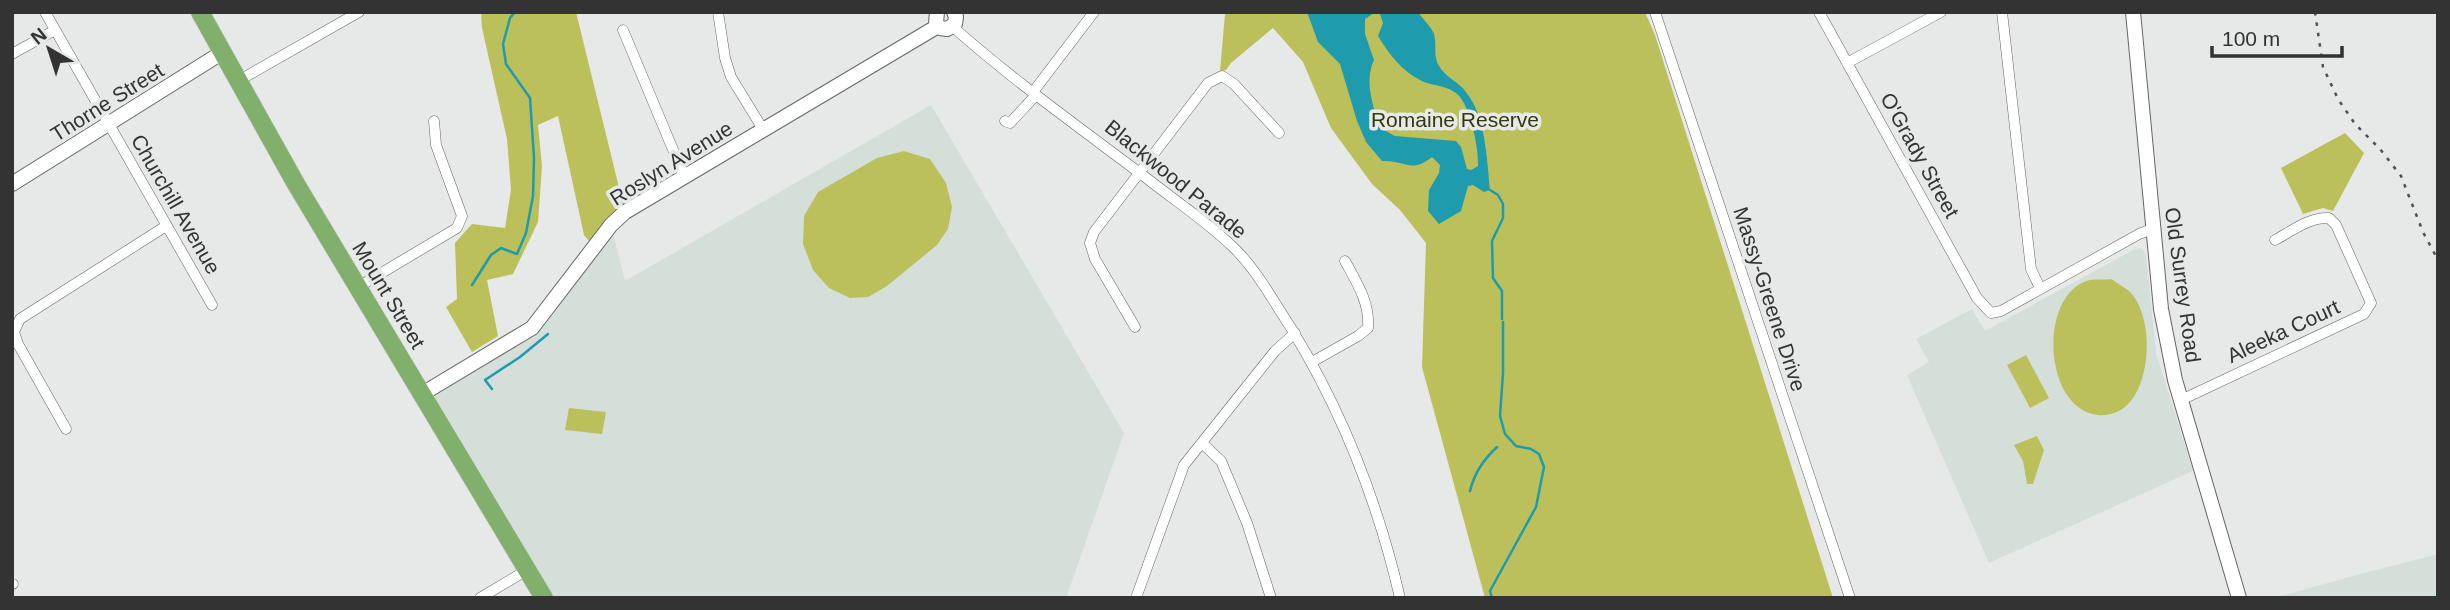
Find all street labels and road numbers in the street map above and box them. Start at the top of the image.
street label: Thorne Street [46,58,168,146]
street label: O'Grady Street [1876,88,1964,222]
street label: Blackwood Parade [1101,115,1251,243]
street label: Roslyn Avenue [606,116,736,210]
street label: Churchill Avenue [127,130,225,278]
street label: Massy-Greene Drive [1729,204,1811,394]
street label: Old Surrey Road [2161,206,2205,364]
street label: Mount Street [348,238,430,353]
street label: Aleeka Court [2223,295,2343,367]

